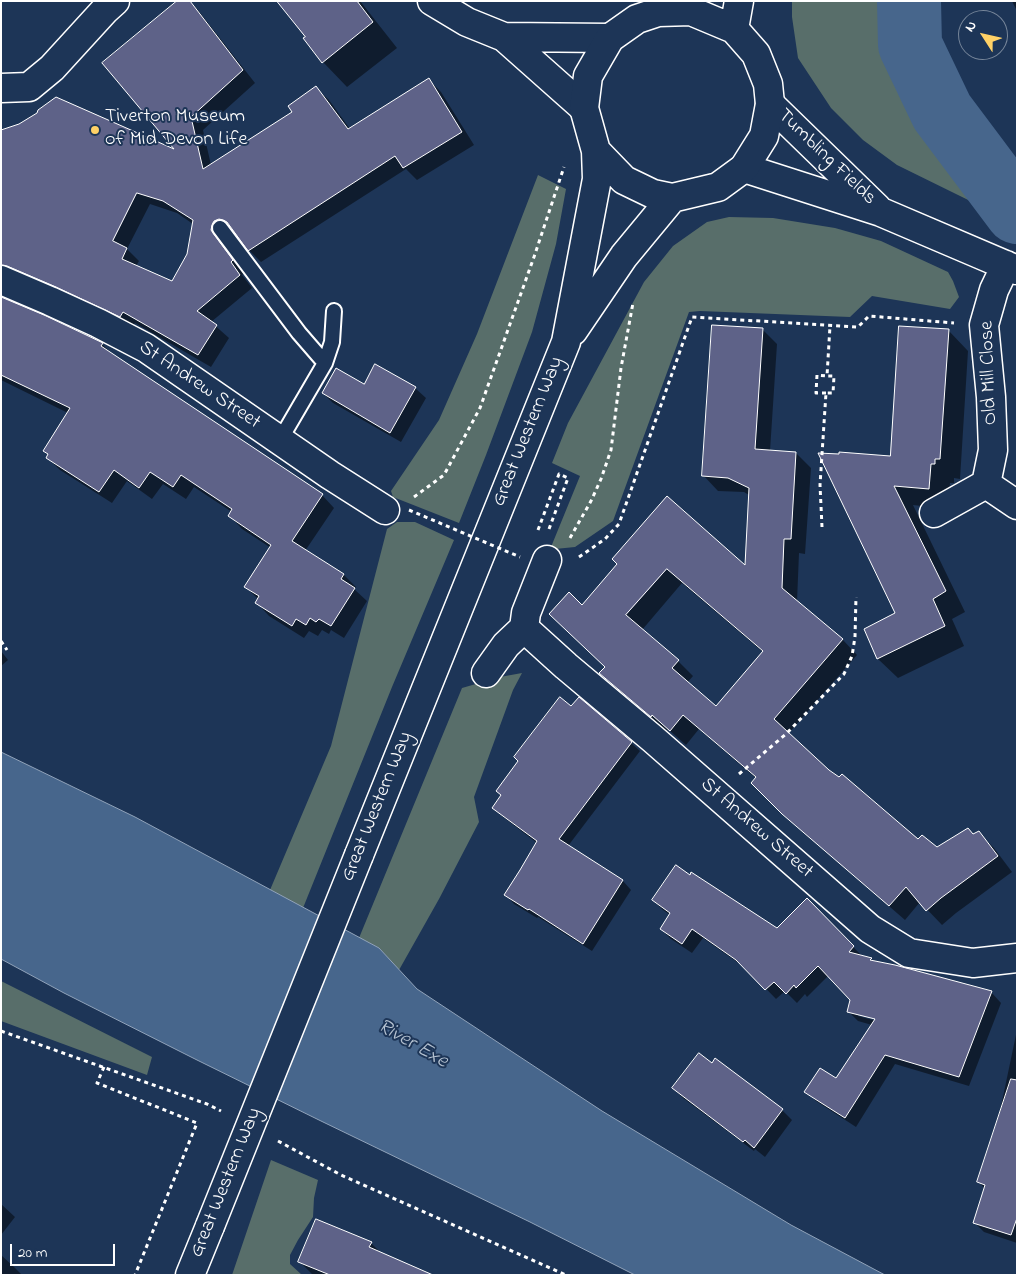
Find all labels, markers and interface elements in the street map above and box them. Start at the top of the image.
north arrow [958,10,1008,60]
text: N [960,17,982,37]
street label: Tumbling Fields [772,105,880,211]
place label: Tiverton Museum of Mid Devon Life [105,106,248,153]
marker: Tiverton Museum of Mid Devon Life [89,124,101,136]
street label: Old Mill Close [976,321,1004,425]
street label: St Andrew Street [134,336,264,436]
street label: Great Western Way [488,354,570,510]
street label: Great Western Way [337,729,419,885]
street label: St Andrew Street [695,773,817,885]
water label: River Exe [372,1015,452,1075]
street label: Great Western Way [186,1105,268,1261]
scale bar [12,1234,118,1266]
text: 20 m [18,1242,47,1264]

